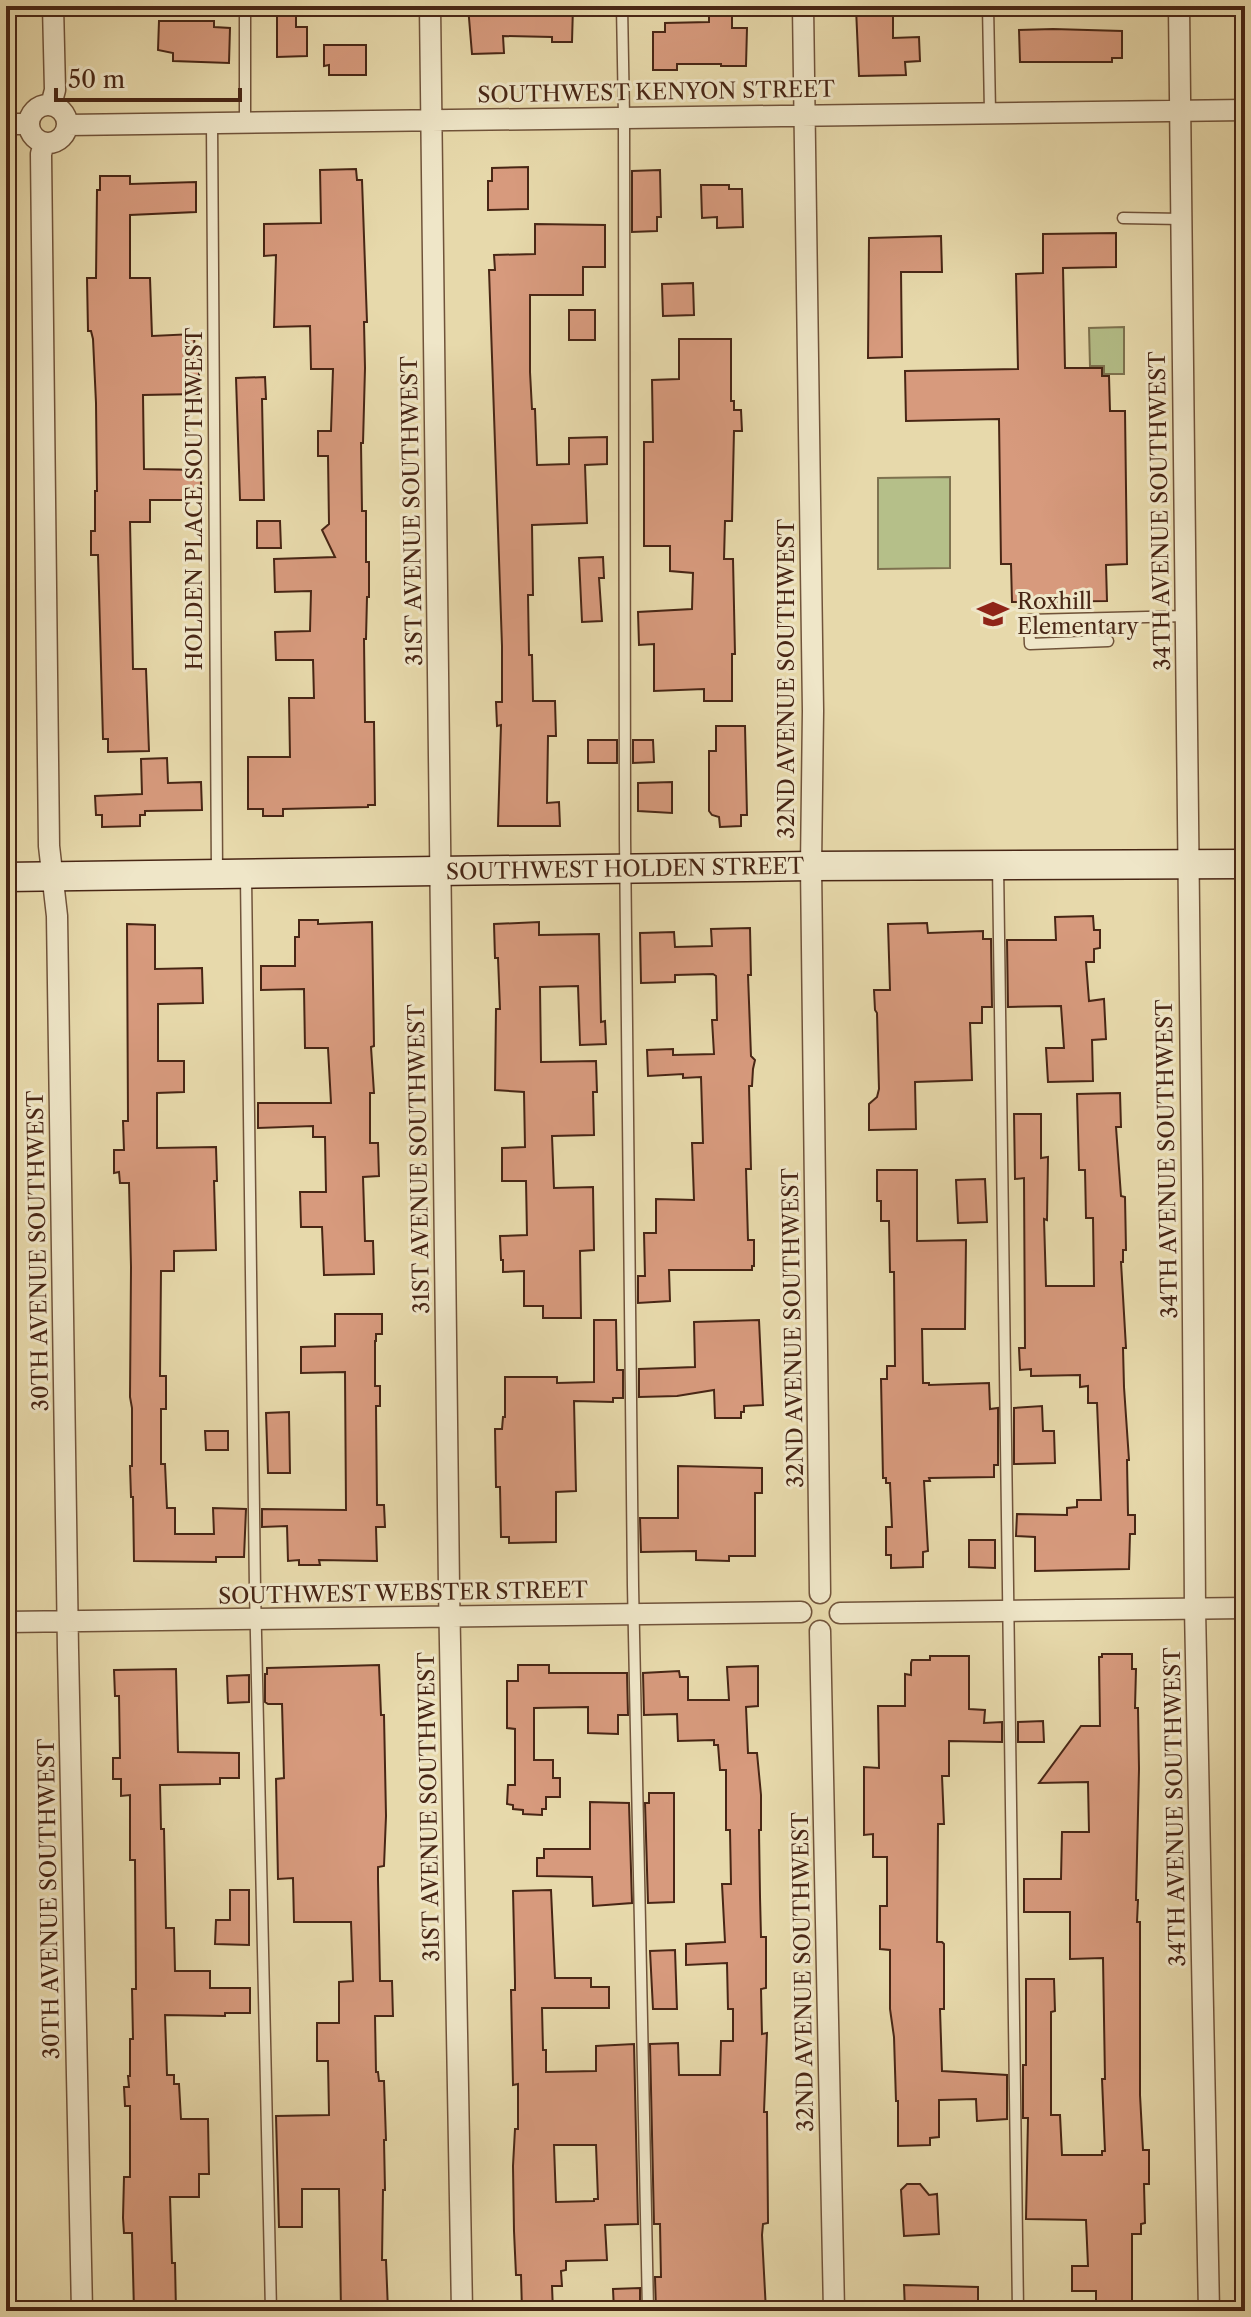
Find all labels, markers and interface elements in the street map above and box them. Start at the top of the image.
scale bar [56,52,240,102]
text: 50 m [68,65,125,94]
street label: SOUTHWEST KENYON STREET [477,75,836,109]
street label: HOLDEN PLACE SOUTHWEST [181,327,208,670]
street label: 34TH AVENUE SOUTHWEST [1144,351,1176,671]
street label: 31ST AVENUE SOUTHWEST [396,355,428,666]
street label: 32ND AVENUE SOUTHWEST [773,518,800,839]
place label: Roxhill Elementary [1017,588,1139,640]
school or university icon: Roxhill Elementary [976,597,1010,631]
street label: SOUTHWEST HOLDEN STREET [446,852,805,886]
street label: 34TH AVENUE SOUTHWEST [1151,999,1183,1319]
street label: 31ST AVENUE SOUTHWEST [403,1003,435,1314]
street label: 30TH AVENUE SOUTHWEST [22,1090,54,1412]
street label: 32ND AVENUE SOUTHWEST [777,1167,809,1488]
street label: SOUTHWEST WEBSTER STREET [218,1576,589,1610]
street label: 34TH AVENUE SOUTHWEST [1159,1647,1191,1967]
street label: 31ST AVENUE SOUTHWEST [413,1651,445,1962]
street label: 30TH AVENUE SOUTHWEST [33,1738,65,2060]
street label: 32ND AVENUE SOUTHWEST [787,1811,819,2132]

